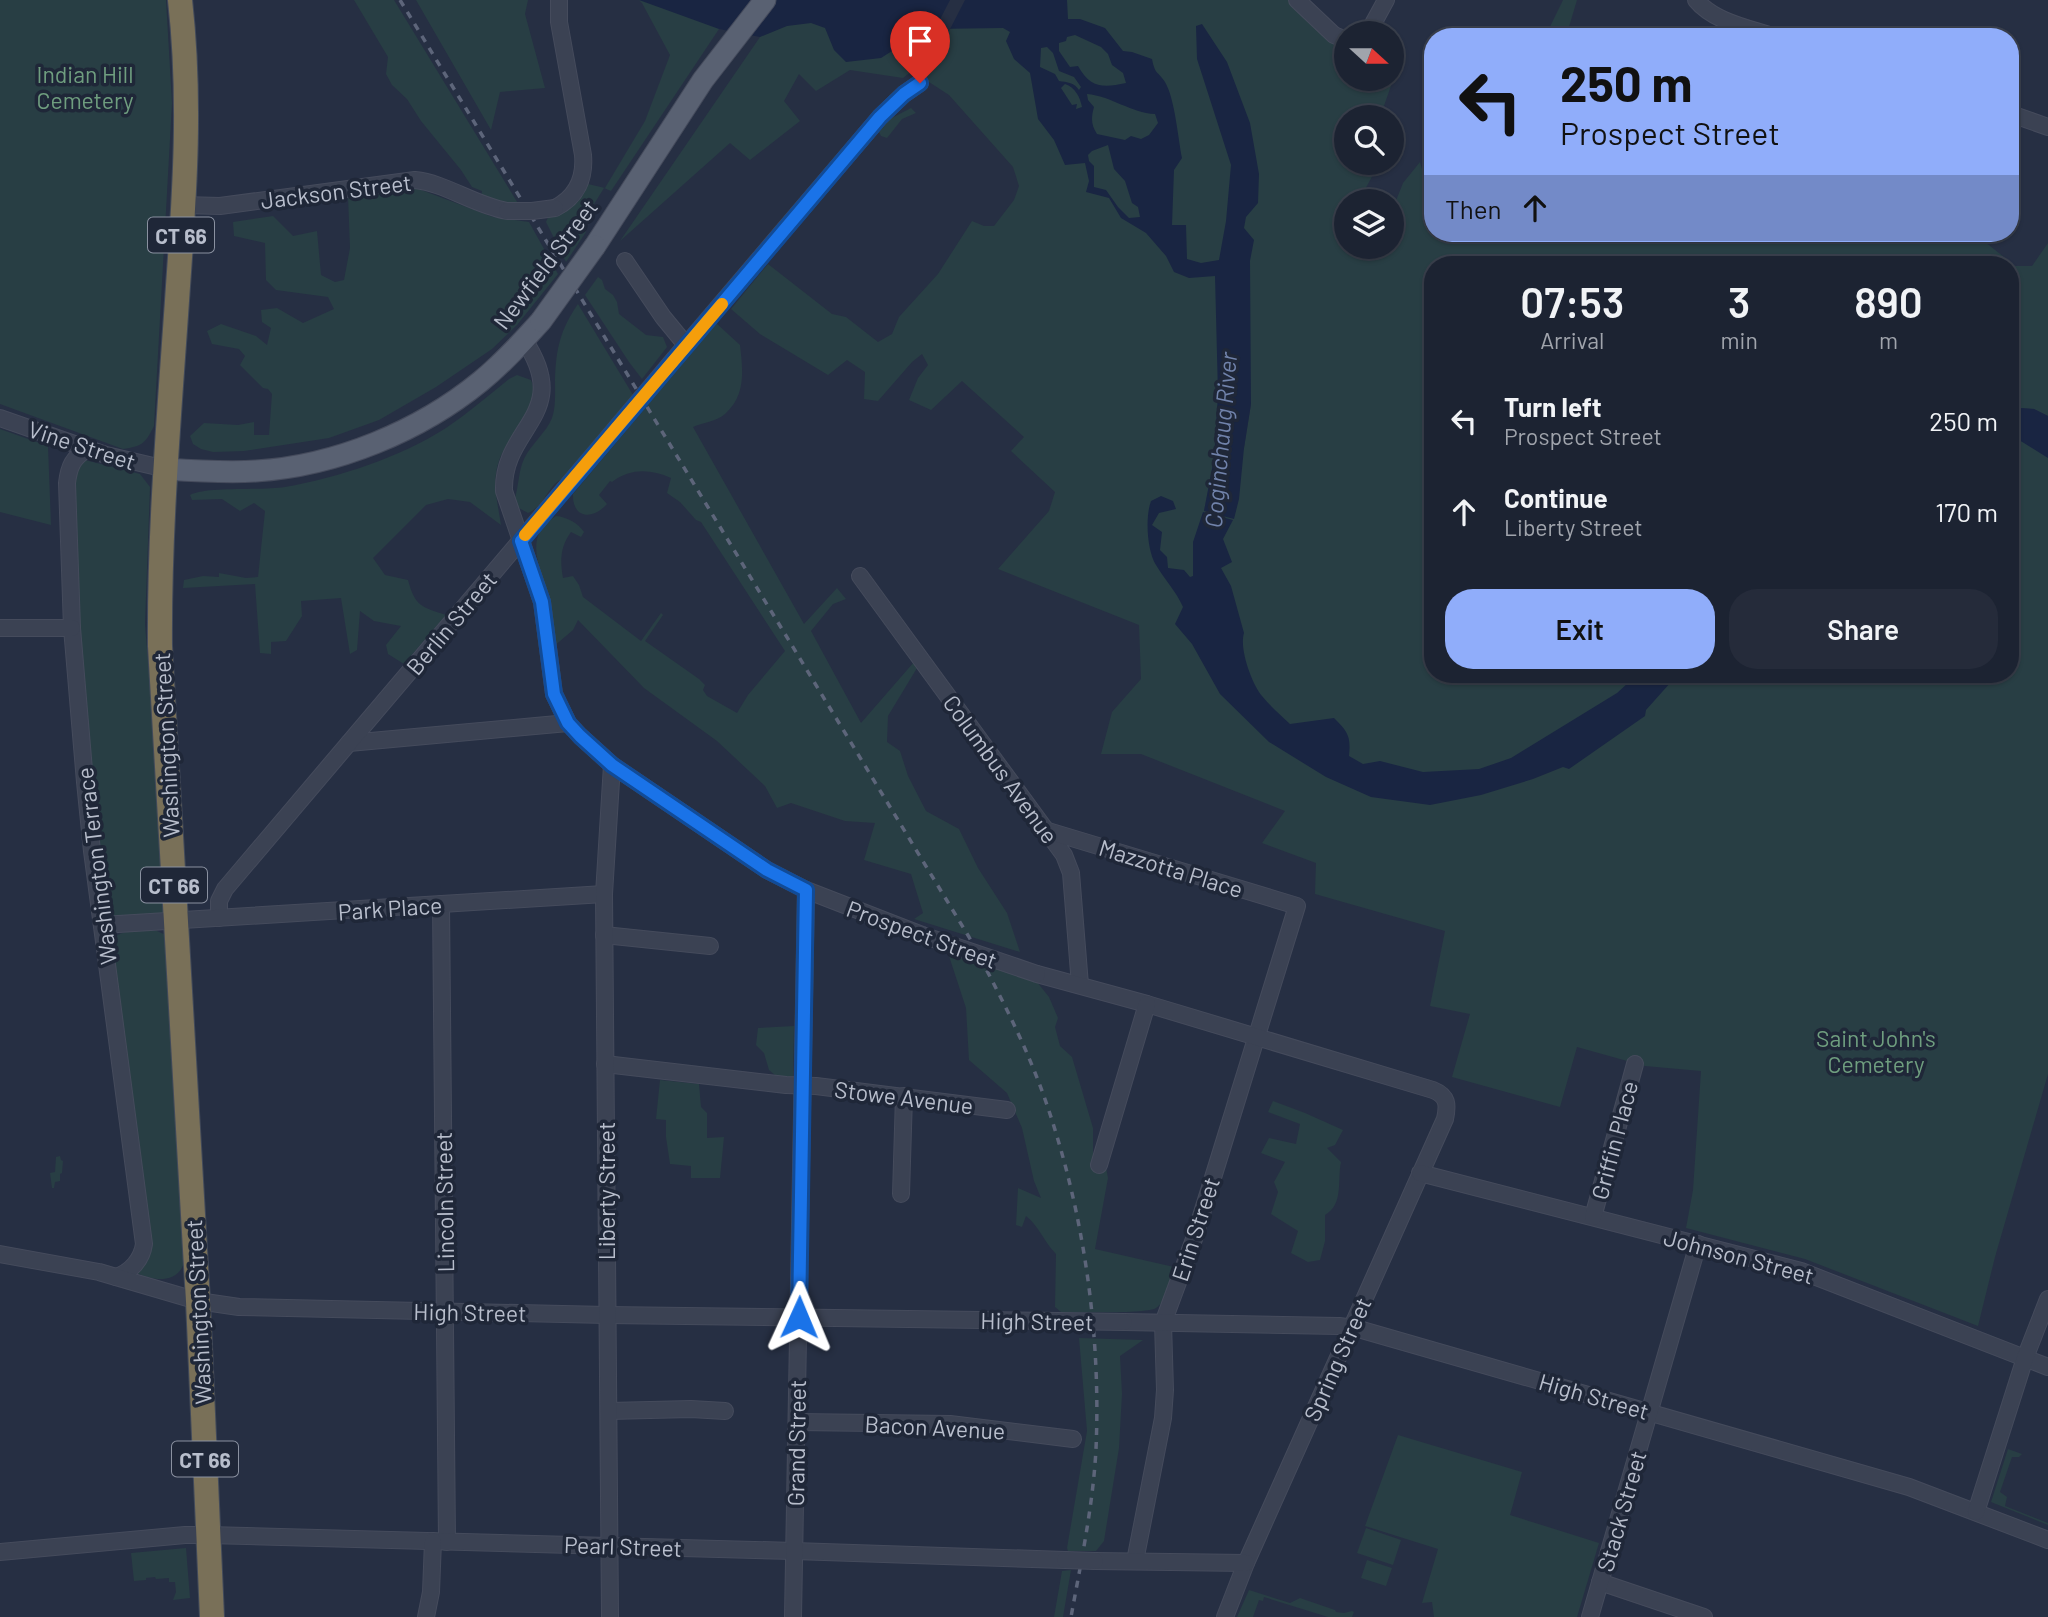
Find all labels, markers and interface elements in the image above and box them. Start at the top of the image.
pin [890,11,950,83]
north arrow [1334,21,1404,91]
map controls [1334,21,1404,259]
icon: arrive [901,22,939,60]
text: 250 m [1560,53,1693,112]
icon: left [1445,56,1536,147]
park label: Indian Hill Cemetery [36,60,134,114]
button: search [1334,105,1404,175]
text: Prospect Street [1560,113,1780,151]
street label: Jackson Street [259,168,413,214]
button: layers [1334,189,1404,259]
icon: ahead [1516,189,1554,227]
street label: Newfield Street [487,193,603,335]
text: Then [1445,193,1502,224]
road number: CT 66 [148,218,214,252]
text: 07:53 [1520,276,1624,326]
text: 3 [1728,276,1750,326]
text: 890 [1854,276,1923,326]
text: Arrival [1540,326,1604,354]
text: min [1721,326,1758,354]
text: m [1879,326,1898,354]
water label: Coginchaug River [1198,349,1242,529]
text: Turn left [1504,391,1602,422]
icon: left [1445,402,1483,440]
text: 250 m [1929,405,1998,436]
street label: Vine Street [25,414,139,476]
text: Prospect Street [1504,422,1662,450]
text: Continue [1504,482,1608,513]
icon: ahead [1445,493,1483,531]
text: 170 m [1935,496,1998,527]
text: Liberty Street [1504,513,1643,541]
street label: Berlin Street [400,566,502,680]
button: Exit [1445,589,1715,669]
button: Share [1729,589,1998,669]
street label: Washington Street [147,652,185,838]
street label: Columbus Avenue [938,689,1064,849]
street label: Washington Terrace [70,766,122,966]
street label: Mazzotta Place [1096,833,1246,903]
road number: CT 66 [141,868,207,903]
street label: Park Place [337,890,443,926]
street label: Prospect Street [843,894,1001,974]
park label: Saint John's Cemetery [1816,1024,1936,1078]
street label: Stowe Avenue [833,1075,975,1119]
street label: Griffin Place [1585,1078,1643,1202]
street label: Liberty Street [592,1122,620,1260]
street label: Lincoln Street [429,1131,459,1273]
street label: Erin Street [1165,1173,1225,1285]
street label: Washington Street [179,1219,217,1405]
street label: Johnson Street [1661,1223,1817,1289]
position arrow [762,1280,836,1354]
street label: Spring Street [1297,1293,1377,1425]
street label: High Street [413,1297,527,1327]
street label: High Street [980,1306,1094,1336]
street label: High Street [1536,1367,1652,1425]
street label: Grand Street [781,1380,811,1506]
street label: Bacon Avenue [864,1409,1006,1445]
road number: CT 66 [172,1442,238,1476]
street label: Stack Street [1590,1447,1652,1575]
street label: Pearl Street [563,1530,683,1562]

